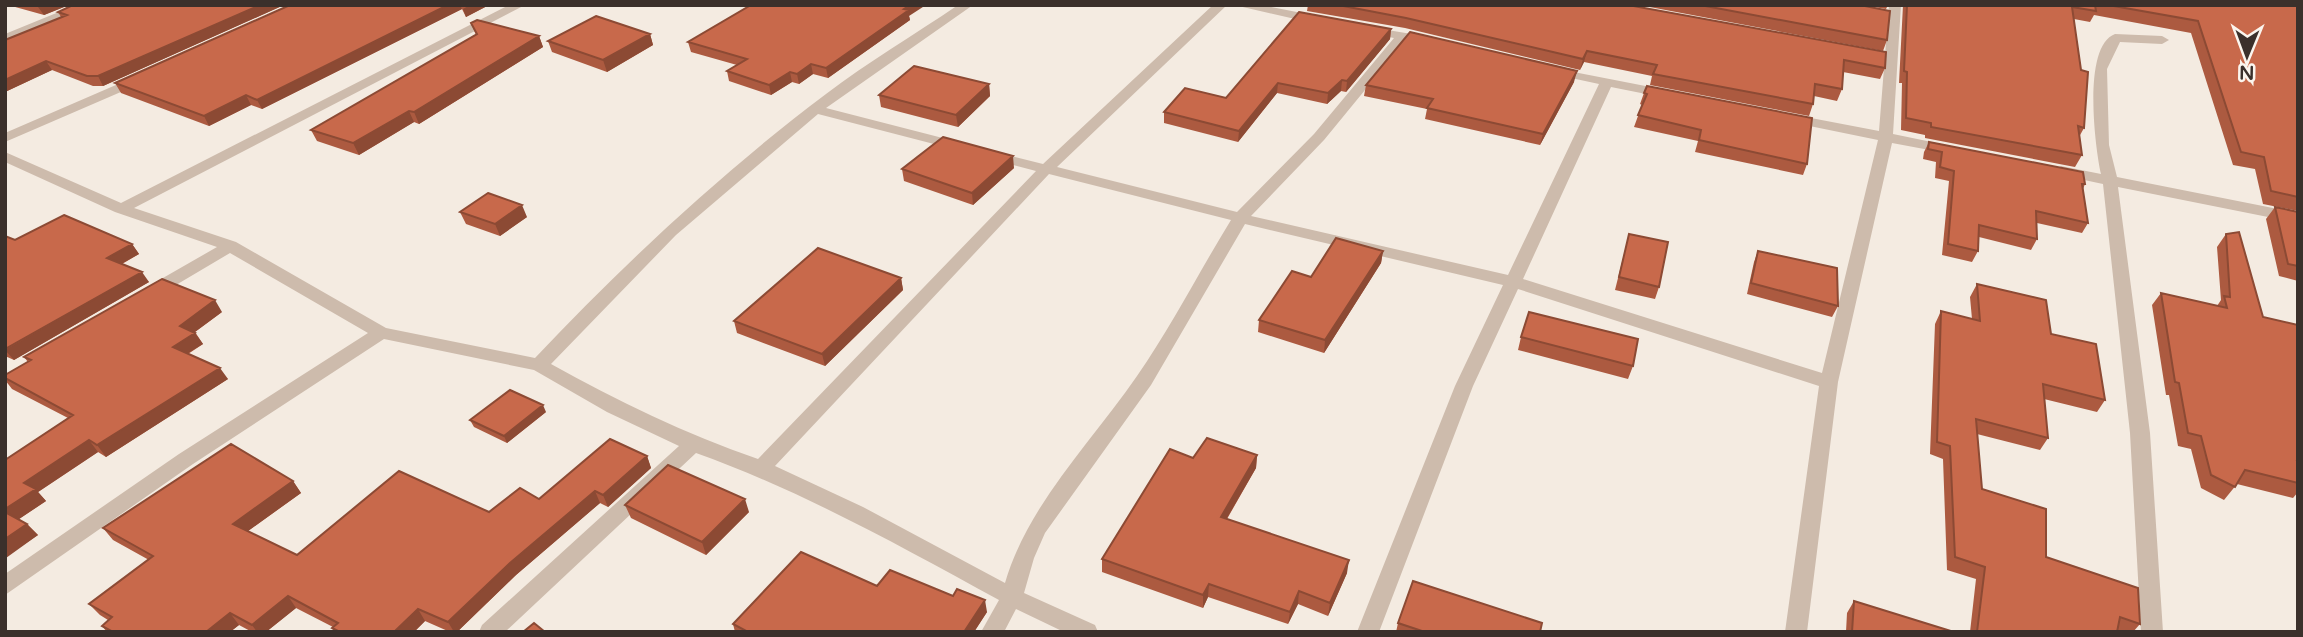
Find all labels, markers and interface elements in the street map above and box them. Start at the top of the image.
north arrow [2212,21,2282,91]
text: N [2239,61,2255,83]

